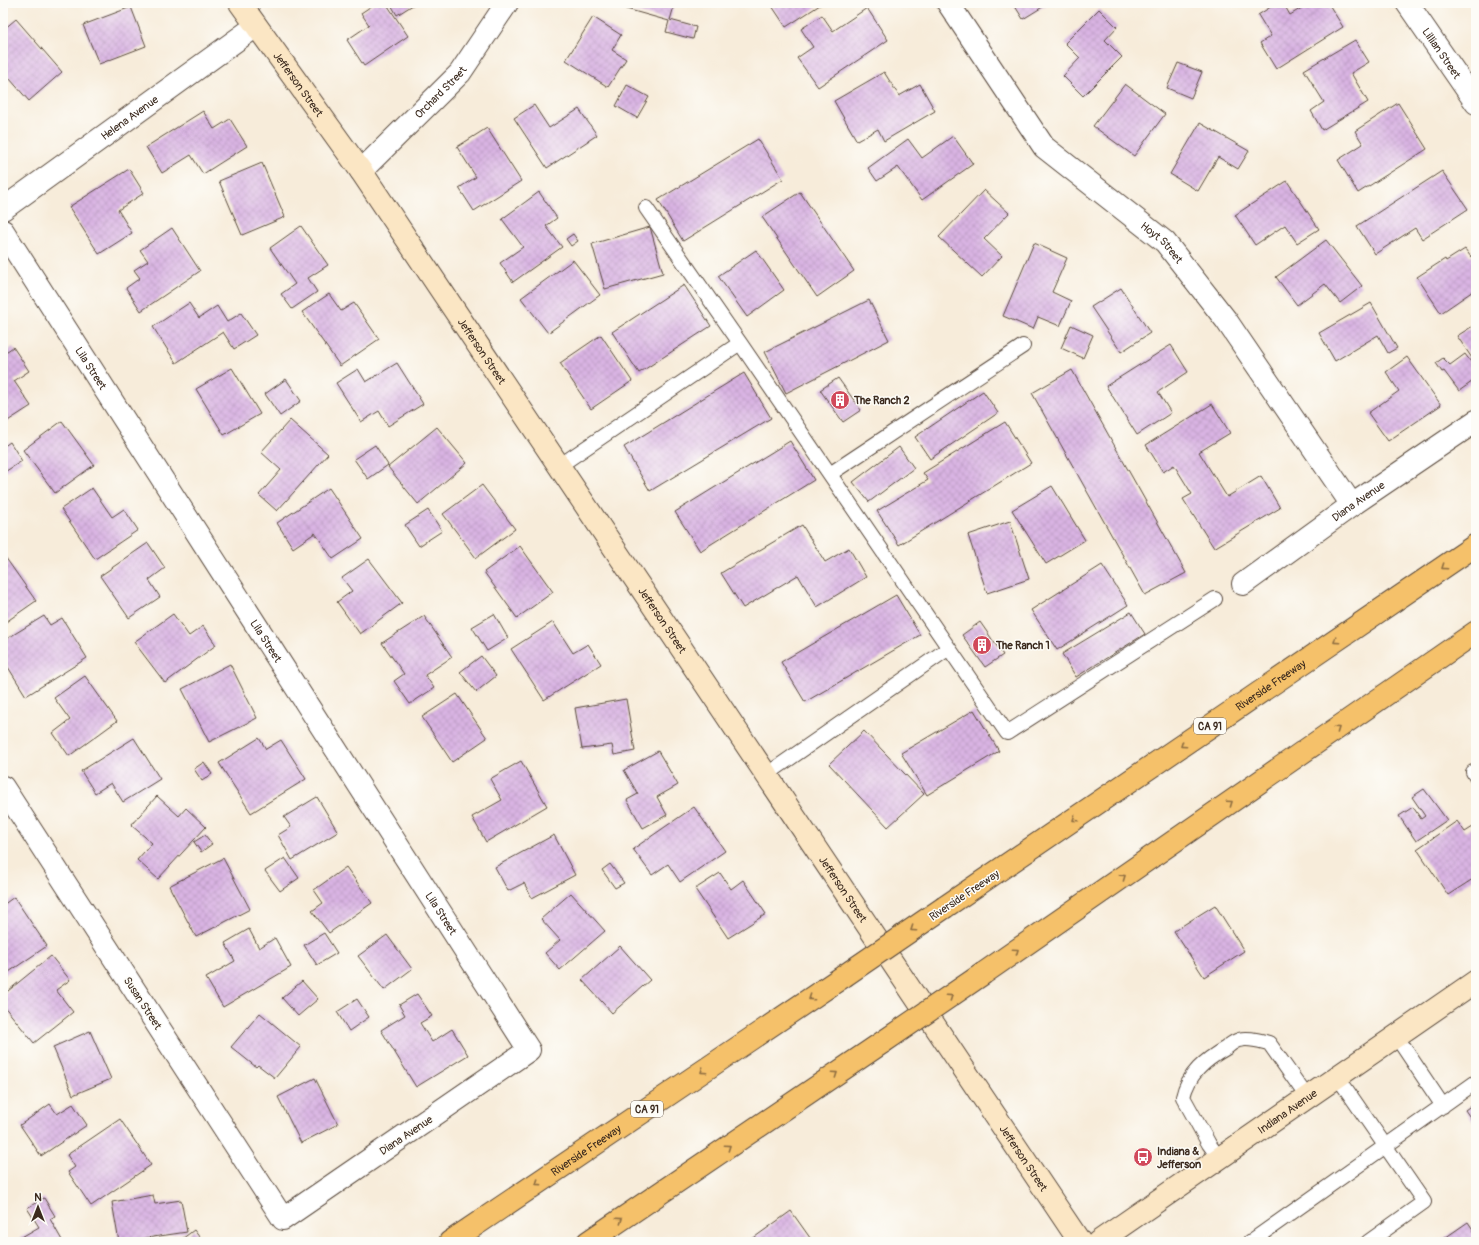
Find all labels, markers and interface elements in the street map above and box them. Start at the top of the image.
street label: Lillian Street [1419,26,1464,82]
street label: Jefferson Street [270,50,326,120]
street label: Orchard Street [412,64,470,121]
street label: Helena Avenue [99,93,161,143]
street label: Hoyt Street [1138,219,1186,267]
street label: Jefferson Street [455,316,509,387]
street label: Lila Street [72,345,109,393]
building icon: The Ranch 2 [829,389,851,411]
place label: The Ranch 2 [853,394,910,407]
street label: Diana Avenue [1330,478,1388,524]
one-way arrow [1441,562,1448,570]
street label: Jefferson Street [635,585,689,656]
street label: Lila Street [247,617,285,665]
building icon: The Ranch 1 [971,634,993,656]
one-way arrow [1334,636,1341,643]
place label: The Ranch 1 [995,639,1050,652]
street label: Riverside Freeway [1233,657,1308,714]
road number: CA 91 [1194,718,1226,734]
one-way arrow [1332,727,1339,734]
one-way arrow [1180,740,1187,747]
one-way arrow [1226,800,1233,808]
one-way arrow [1072,814,1079,821]
street label: Jefferson Street [816,854,870,925]
street label: Riverside Freeway [927,867,1002,924]
one-way arrow [1119,874,1126,882]
street label: Lila Street [422,890,460,938]
one-way arrow [910,924,917,931]
one-way arrow [1012,948,1019,956]
street label: Susan Street [121,975,165,1032]
one-way arrow [808,993,815,1001]
one-way arrow [945,995,952,1002]
one-way arrow [701,1066,708,1073]
one-way arrow [831,1072,838,1079]
street label: Indiana Avenue [1255,1086,1320,1137]
road number: CA 91 [631,1101,663,1117]
street label: Diana Avenue [377,1113,436,1158]
street label: Riverside Freeway [549,1122,624,1179]
street label: Jefferson Street [997,1123,1050,1194]
one-way arrow [723,1145,730,1152]
place label: Indiana & Jefferson [1157,1145,1201,1171]
bus stop icon: Indiana & Jefferson [1132,1146,1154,1168]
one-way arrow [535,1178,542,1185]
north arrow [18,1187,58,1227]
text: N [34,1191,42,1204]
one-way arrow [616,1217,623,1225]

